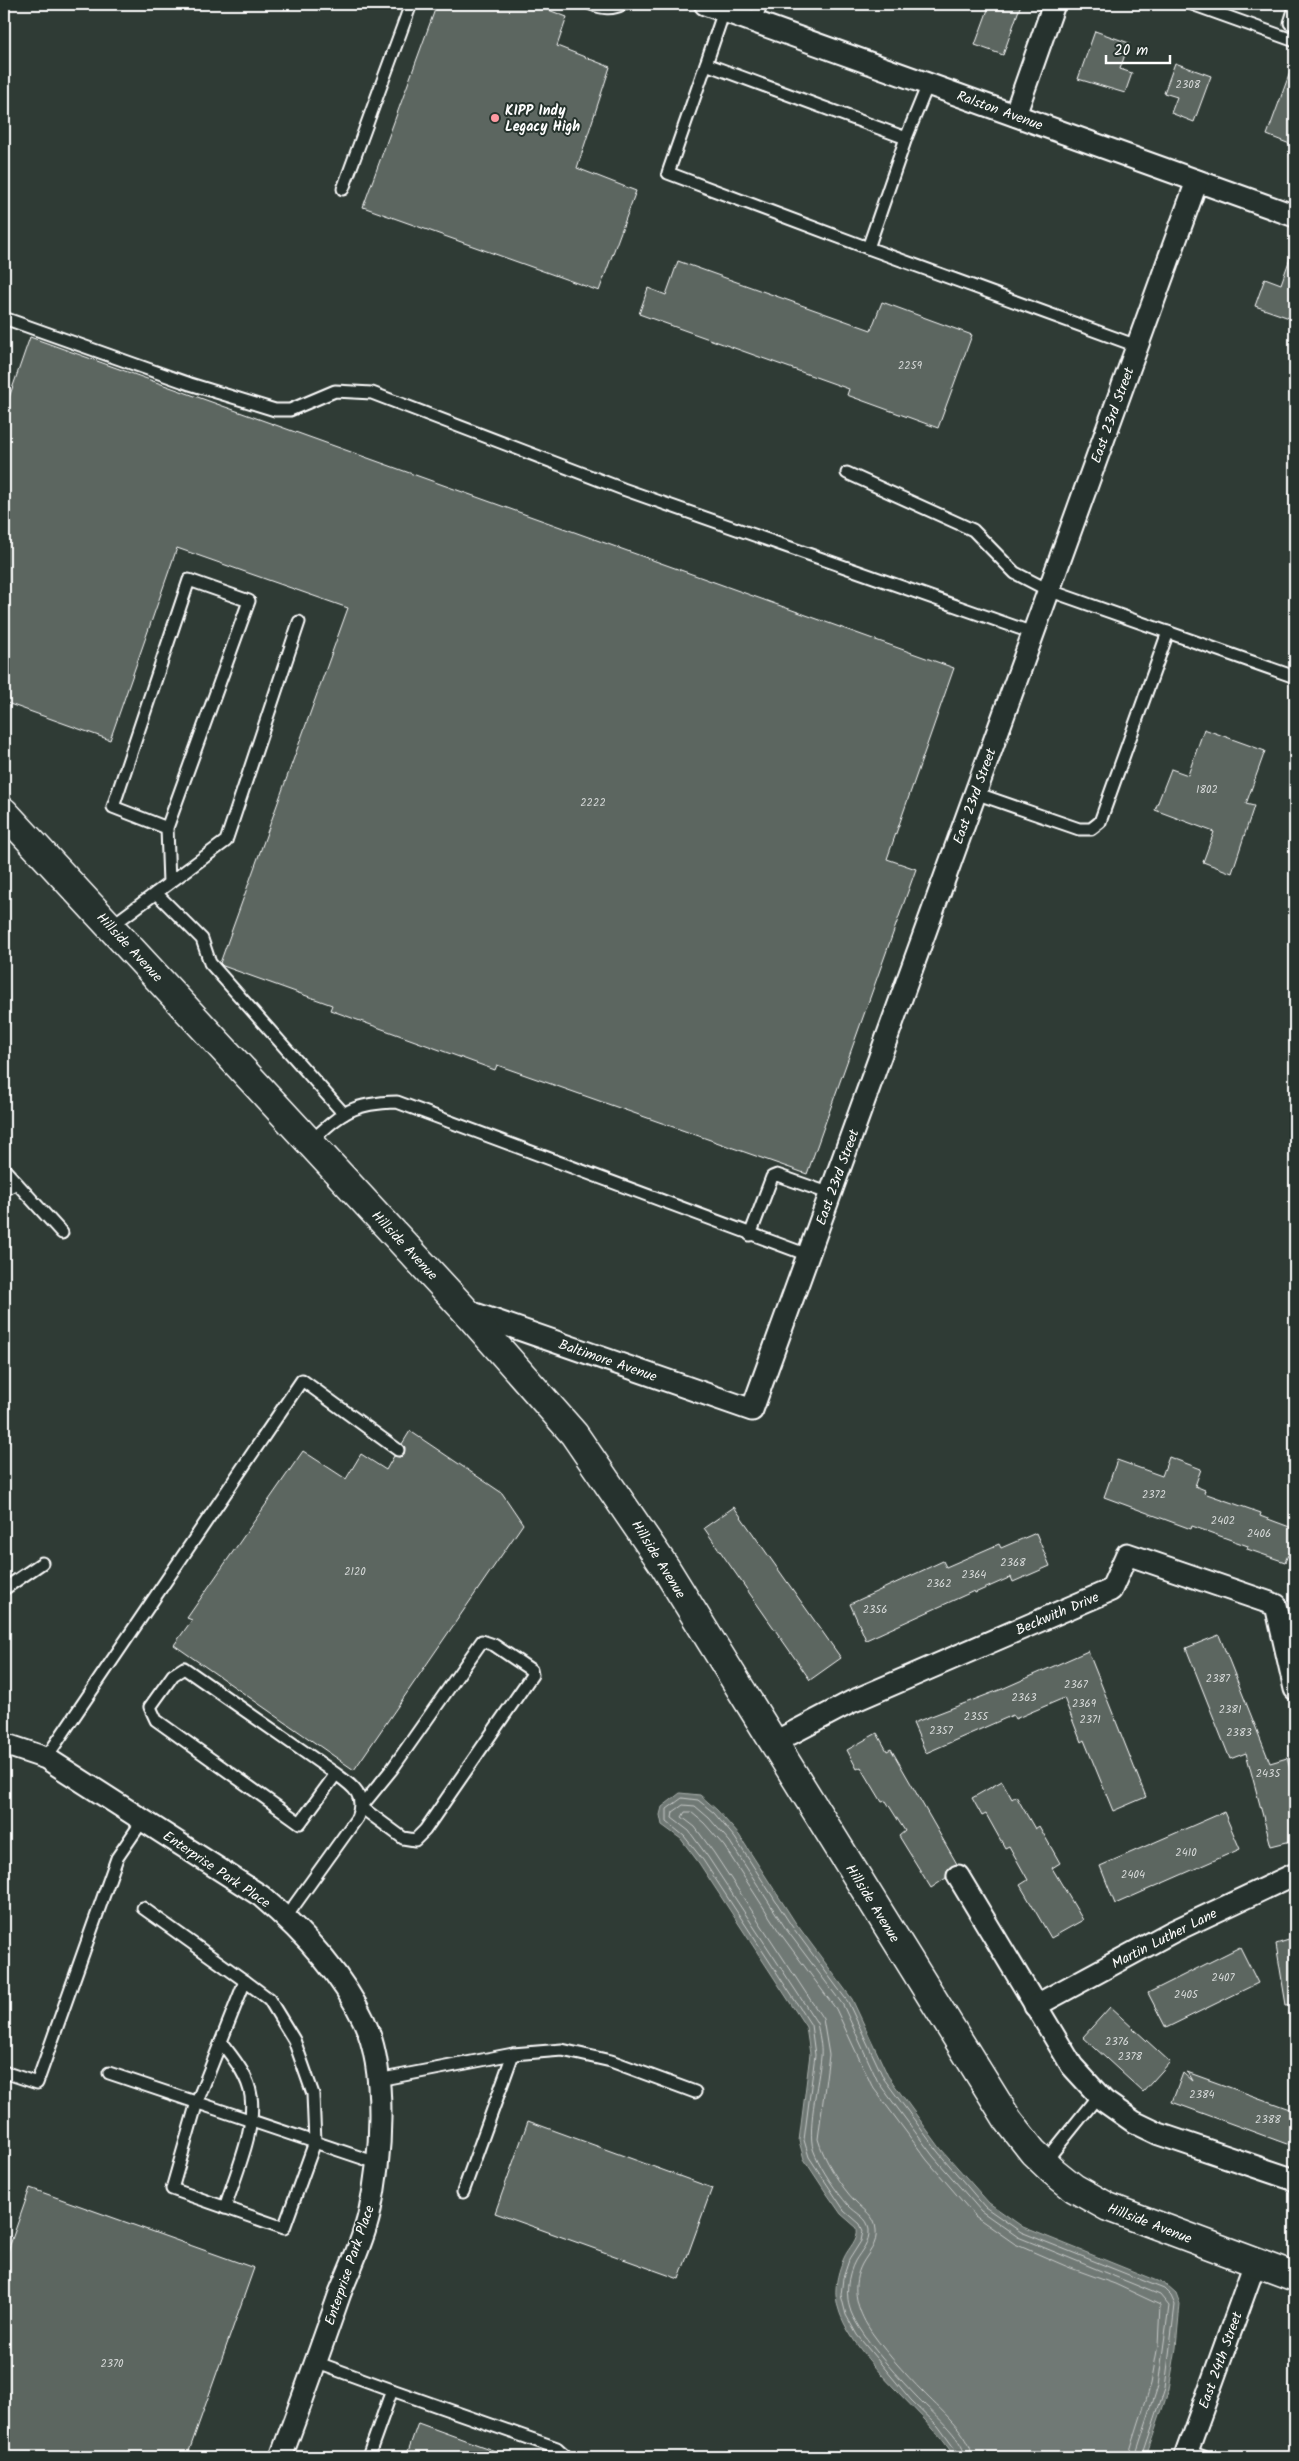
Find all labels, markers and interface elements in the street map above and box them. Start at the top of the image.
scale bar [1106,32,1170,64]
text: 20 m [1114,39,1148,63]
house number: 2308 [1176,76,1201,94]
street label: Ralston Avenue [954,85,1046,137]
place label: KIPP Indy Legacy High [505,100,580,138]
marker: KIPP Indy Legacy High [489,112,501,124]
house number: 2259 [898,357,923,375]
street label: East 23rd Street [1085,364,1141,466]
street label: East 23rd Street [947,745,1003,847]
house number: 1802 [1196,781,1218,799]
house number: 2222 [580,794,606,812]
street label: Hillside Avenue [91,908,168,988]
street label: East 23rd Street [810,1126,866,1228]
street label: Hillside Avenue [366,1206,443,1286]
street label: Baltimore Avenue [555,1334,661,1388]
house number: 2372 [1142,1486,1166,1504]
house number: 2402 [1211,1512,1235,1530]
street label: Hillside Avenue [625,1516,691,1604]
house number: 2406 [1247,1525,1271,1543]
house number: 2368 [1000,1554,1026,1572]
house number: 2120 [344,1563,366,1581]
house number: 2364 [962,1566,986,1584]
house number: 2362 [926,1575,952,1593]
street label: Beckwith Drive [1012,1586,1103,1641]
house number: 2356 [863,1601,887,1619]
house number: 2387 [1206,1670,1231,1688]
house number: 2367 [1064,1676,1089,1694]
house number: 2363 [1011,1689,1037,1707]
house number: 2369 [1072,1695,1097,1713]
house number: 2381 [1219,1701,1241,1719]
house number: 2355 [964,1708,989,1726]
house number: 2371 [1079,1711,1101,1729]
house number: 2357 [929,1722,954,1740]
house number: 2383 [1226,1724,1252,1742]
house number: 2435 [1256,1765,1281,1783]
street label: Enterprise Park Place [158,1826,275,1914]
house number: 2410 [1175,1844,1197,1862]
street label: Hillside Avenue [839,1860,905,1948]
house number: 2404 [1121,1866,1145,1884]
street label: Martin Luther Lane [1108,1902,1222,1975]
house number: 2407 [1211,1969,1235,1987]
house number: 2405 [1174,1986,1199,2004]
house number: 2376 [1105,2033,1129,2051]
house number: 2378 [1118,2048,1143,2066]
house number: 2384 [1189,2086,1215,2104]
house number: 2388 [1255,2111,1281,2129]
street label: Hillside Avenue [1104,2198,1196,2250]
street label: Enterprise Park Place [319,2202,381,2328]
street label: East 24th Street [1193,2308,1249,2412]
house number: 2370 [100,2355,124,2373]

